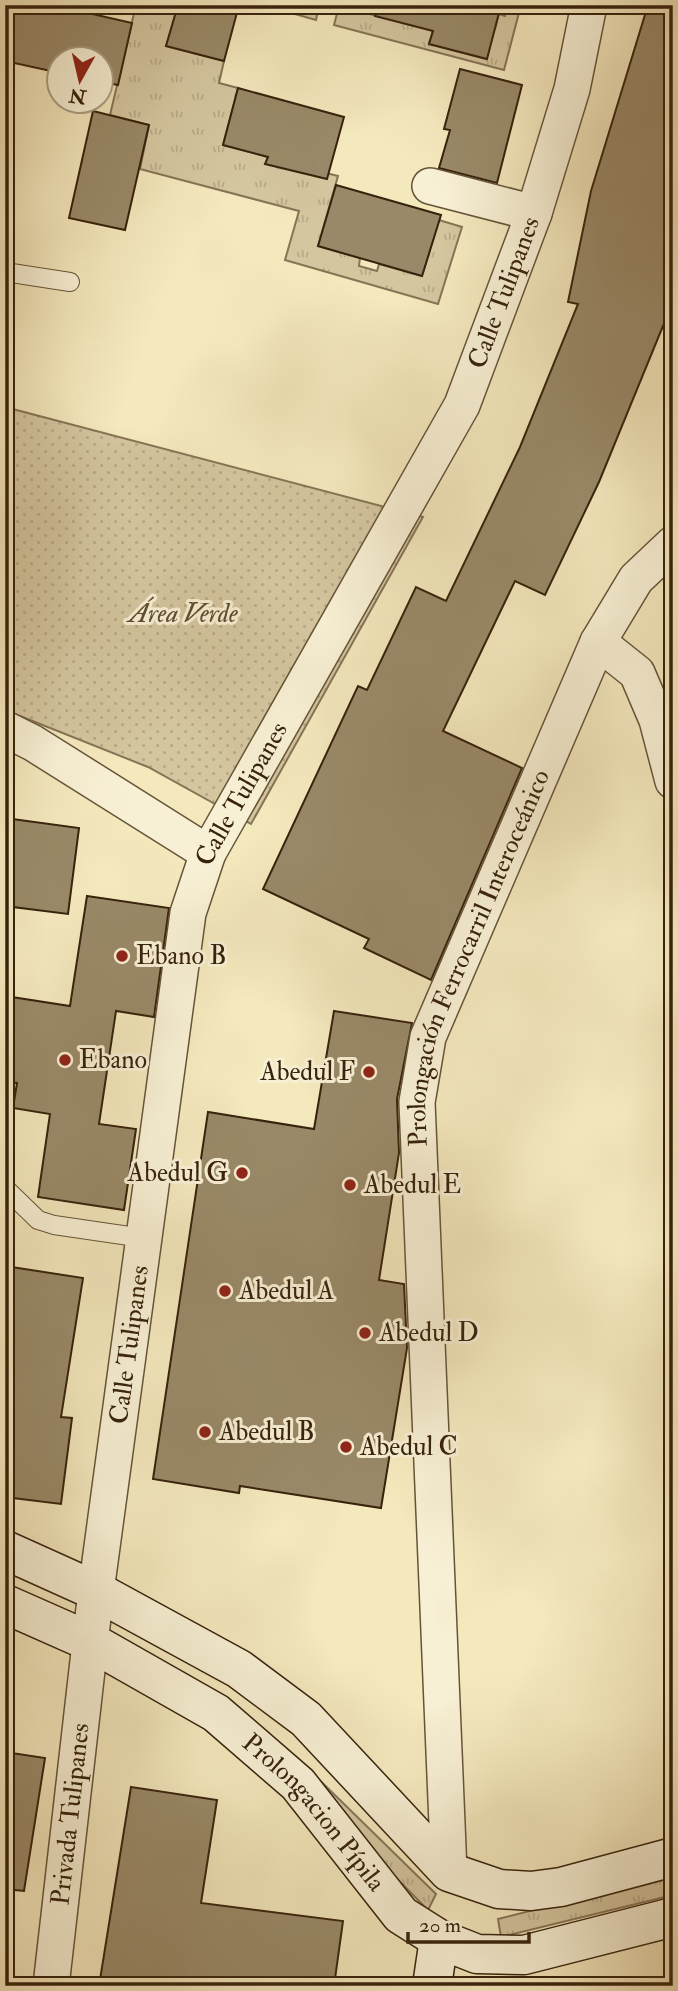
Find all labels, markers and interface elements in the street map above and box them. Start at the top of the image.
north arrow [46,46,116,116]
text: N [67,83,89,109]
street label: Calle Tulipanes [461,212,547,373]
park label: Área Verde [125,596,238,630]
street label: Calle Tulipanes [189,716,295,869]
street label: Prolongación Ferrocarril Interoceánico [401,765,557,1147]
place label: Ebano B [136,940,227,972]
marker: Ebano B [114,948,130,964]
place label: Ebano [79,1044,147,1076]
marker: Ebano [57,1052,73,1068]
place label: Abedul F [259,1056,355,1088]
marker: Abedul F [361,1064,377,1080]
place label: Abedul G [127,1157,228,1189]
marker: Abedul G [234,1165,250,1181]
place label: Abedul E [363,1169,461,1201]
marker: Abedul E [342,1177,358,1193]
street label: Calle Tulipanes [103,1263,156,1426]
place label: Abedul A [238,1275,335,1307]
marker: Abedul A [217,1283,233,1299]
place label: Abedul D [378,1317,479,1349]
marker: Abedul D [357,1325,373,1341]
place label: Abedul B [218,1416,315,1448]
marker: Abedul B [197,1424,213,1440]
place label: Abedul C [359,1431,458,1463]
marker: Abedul C [338,1439,354,1455]
street label: Privada Tulipanes [44,1721,97,1907]
street label: Prolongacion Pípila [236,1727,392,1898]
scale bar [408,1900,529,1944]
text: 20 m [419,1912,461,1939]

